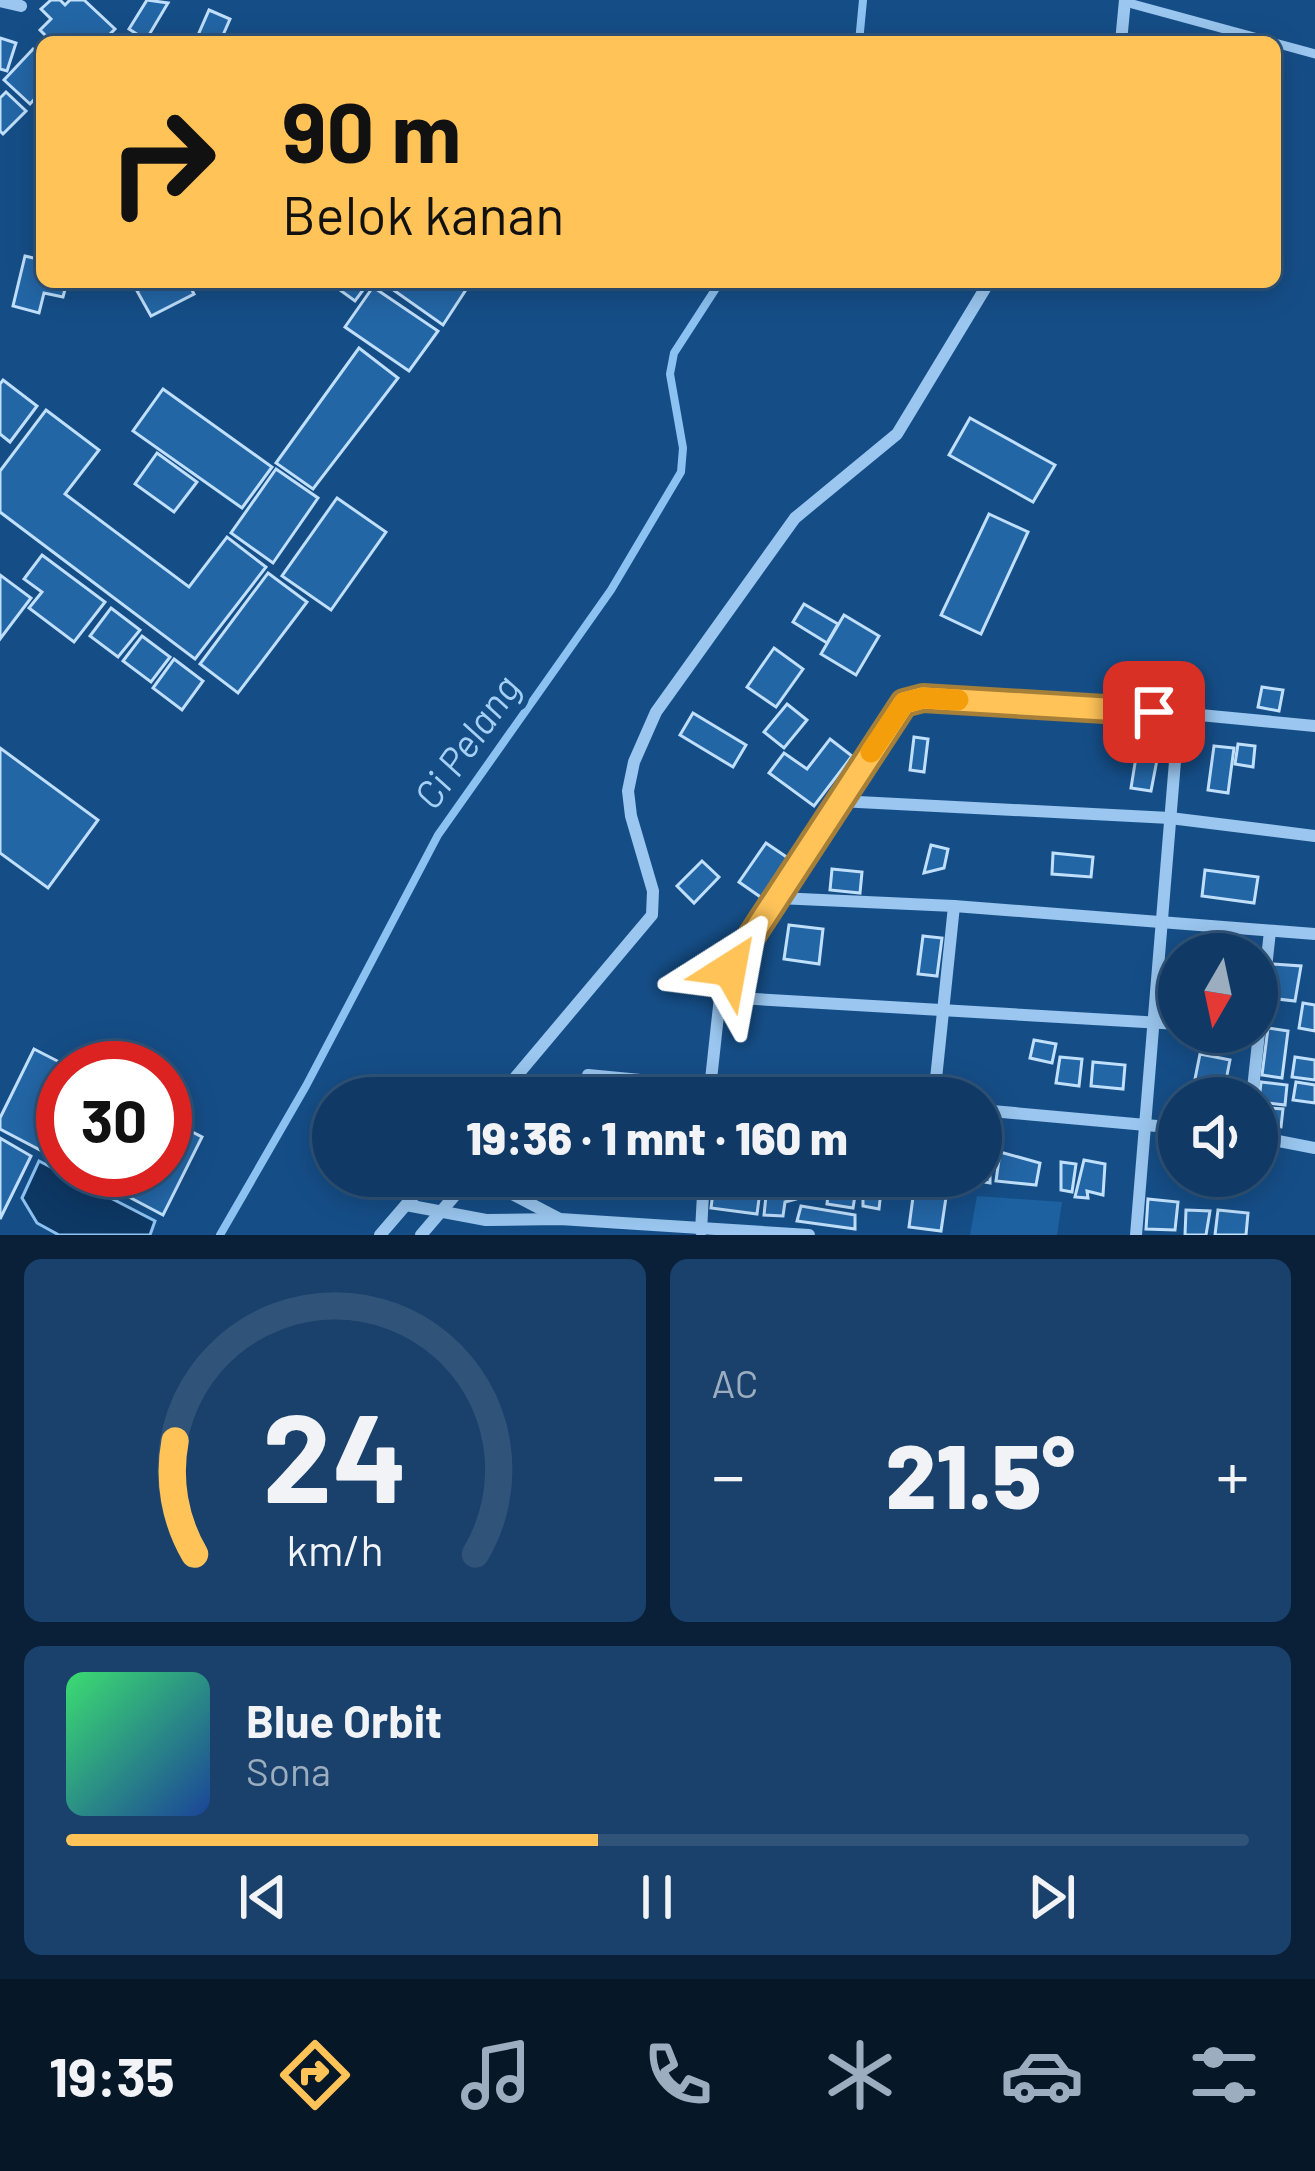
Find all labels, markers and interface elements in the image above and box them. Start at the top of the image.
text: 90 m [282,79,461,180]
icon: right [84,84,240,240]
text: Belok kanan [282,181,564,246]
pin [1103,661,1205,763]
water label: Ci Pelang [403,665,529,817]
icon: arrive [1121,679,1187,745]
position arrow [667,906,793,1032]
north arrow [1158,933,1278,1053]
map controls [1158,933,1278,1197]
speed limit sign: 30 [36,1041,192,1197]
button: sound [1158,1077,1278,1197]
text: 19:36 · 1 mnt · 160 m [466,1110,848,1164]
text: AC [712,1359,758,1406]
text: 24 [262,1378,407,1528]
text: 21.5° [885,1419,1075,1527]
text: − [712,1434,745,1513]
text: + [1216,1434,1249,1513]
text: km/h [286,1522,383,1574]
text: Blue Orbit [246,1693,442,1747]
text: Sona [246,1747,331,1794]
icon: previous [230,1864,296,1930]
icon: pause [624,1864,690,1930]
icon: next [1019,1864,1085,1930]
icon: directions [273,2033,357,2117]
icon: music [454,2033,538,2117]
icon: phone [636,2033,720,2117]
icon: climate [818,2033,902,2117]
icon: car [1000,2033,1084,2117]
icon: filters [1182,2033,1266,2117]
text: 19:35 [49,2043,175,2108]

